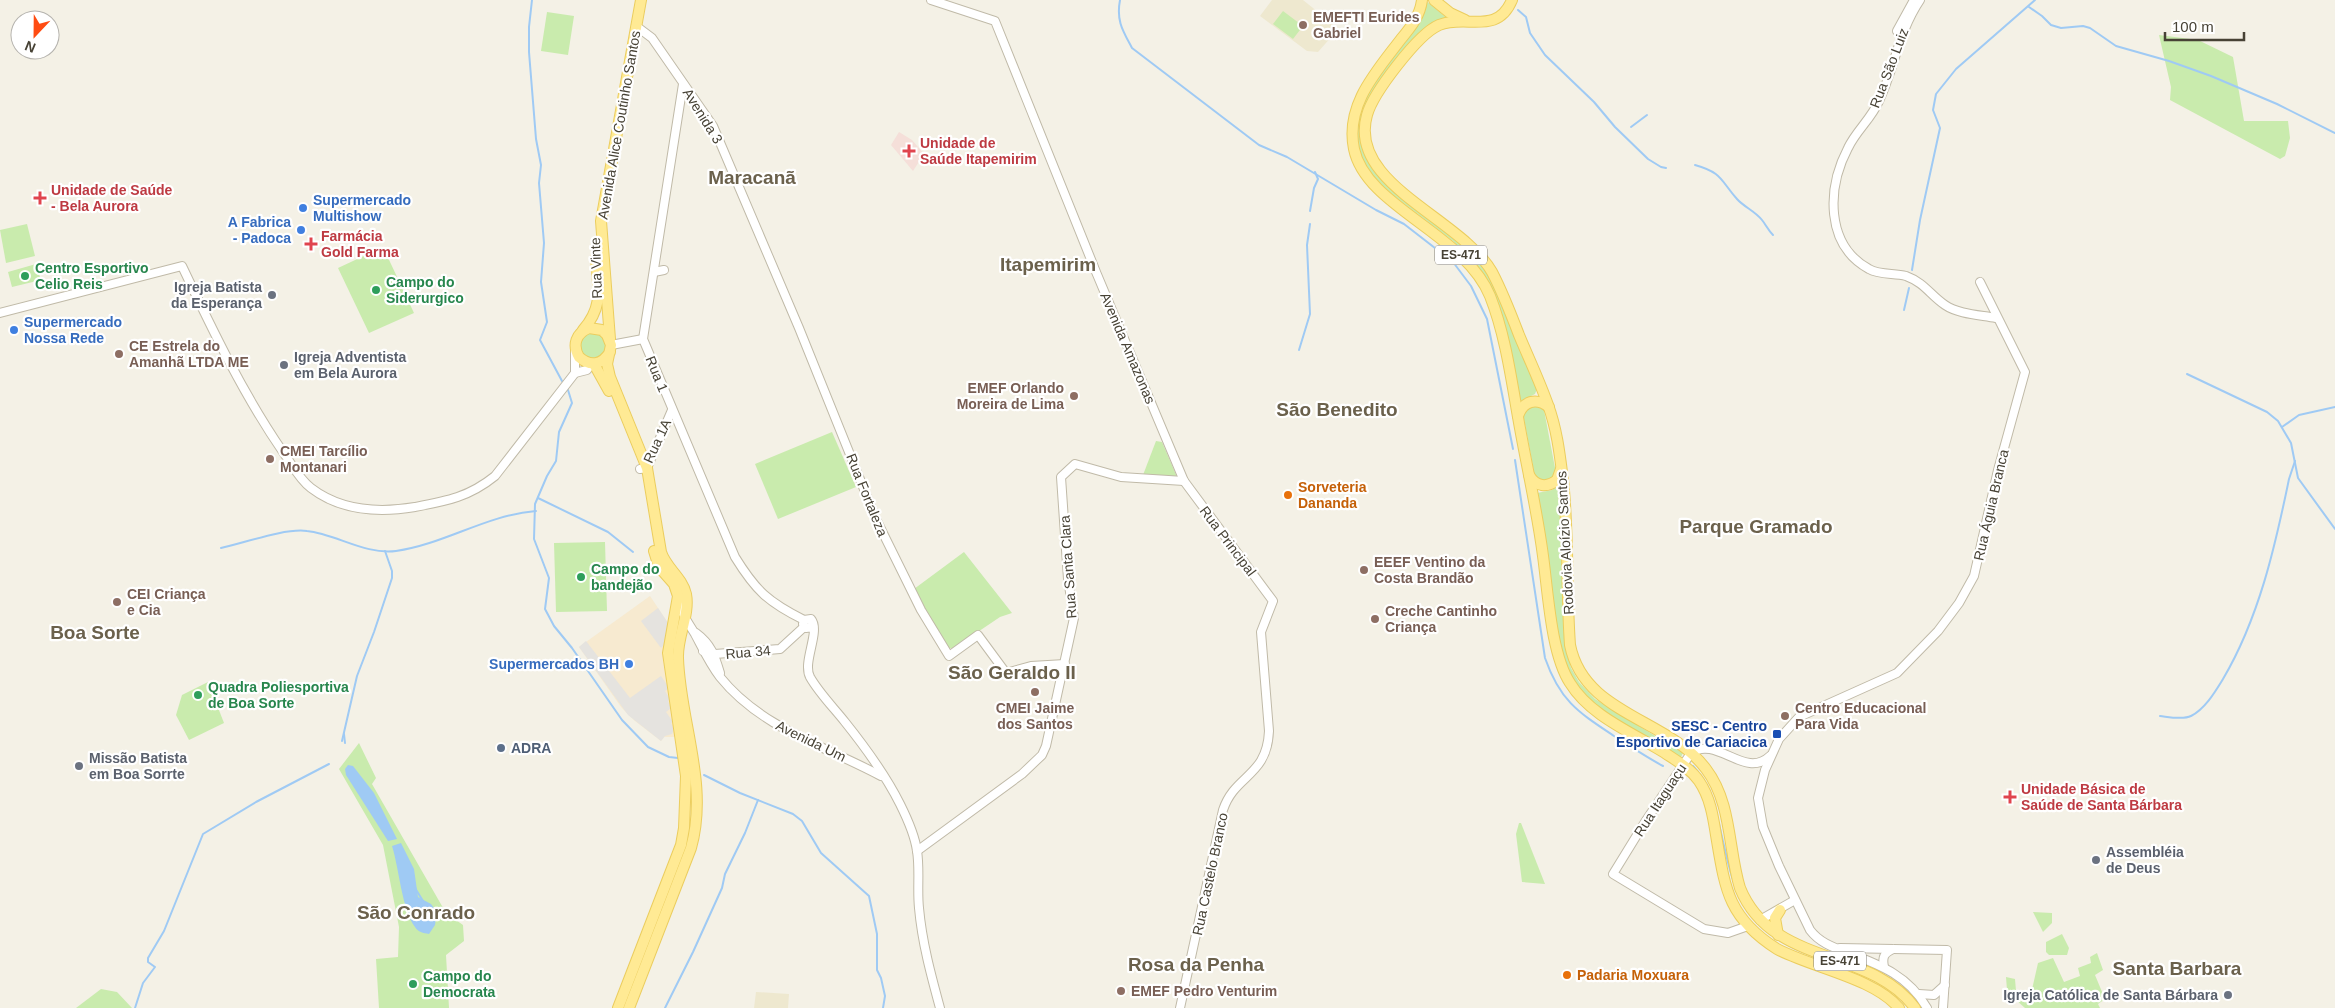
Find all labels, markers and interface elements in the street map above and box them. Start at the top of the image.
place label: EMEFTI Eurides Gabriel [1313,9,1420,41]
north arrow [10,10,60,60]
scale bar [2165,10,2244,42]
text: 100 m [2172,18,2214,35]
marker: EMEFTI Eurides Gabriel [1297,19,1309,31]
street label: Rua São Luiz [1866,26,1912,110]
street label: Avenida Alice Coutinho Santos [595,29,643,221]
text: N [22,38,38,56]
street label: Avenida 3 [680,85,726,147]
place label: Unidade de Saúde Itapemirim [920,135,1037,167]
marker: Unidade de Saúde Itapemirim [902,144,916,158]
district label: Maracanã [708,167,796,188]
place label: Unidade de Saúde - Bela Aurora [51,182,173,214]
marker: Unidade de Saúde - Bela Aurora [33,191,47,205]
place label: Supermercado Multishow [313,192,411,224]
marker: Supermercado Multishow [297,202,309,214]
place label: A Fabrica - Padoca [228,214,291,246]
marker: A Fabrica - Padoca [295,224,307,236]
place label: Farmácia Gold Farma [321,228,399,260]
street label: Rua Vinte [587,237,605,299]
marker: Farmácia Gold Farma [305,238,317,250]
road number: ES-471 [1435,246,1487,264]
district label: Itapemirim [1000,254,1096,275]
place label: Centro Esportivo Celio Reis [35,260,149,292]
marker: Centro Esportivo Celio Reis [19,270,31,282]
place label: Campo do Siderurgico [386,274,464,306]
place label: Igreja Batista da Esperança [171,279,262,311]
marker: Campo do Siderurgico [370,284,382,296]
marker: Igreja Batista da Esperança [266,289,278,301]
street label: Avenida Amazonas [1097,290,1159,406]
place label: Supermercado Nossa Rede [24,314,122,346]
marker: Supermercado Nossa Rede [8,324,20,336]
place label: CE Estrela do Amanhã LTDA ME [129,338,249,370]
marker: CE Estrela do Amanhã LTDA ME [113,348,125,360]
place label: Igreja Adventista em Bela Aurora [294,349,407,381]
street label: Rua 1 [643,354,671,395]
marker: Igreja Adventista em Bela Aurora [278,359,290,371]
place label: EMEF Orlando Moreira de Lima [957,380,1064,412]
marker: EMEF Orlando Moreira de Lima [1068,390,1080,402]
district label: São Benedito [1276,399,1398,420]
street label: Rua 1A [640,416,674,466]
place label: CMEI Tarcílio Montanari [280,443,368,475]
street label: Rua Águia Branca [1970,448,2012,562]
street label: Rua Fortaleza [843,451,891,539]
marker: CMEI Tarcílio Montanari [264,453,276,465]
street label: Rodovia Aloízio Santos [1553,471,1577,615]
place label: Sorveteria Dananda [1298,479,1367,511]
marker: Sorveteria Dananda [1282,489,1294,501]
street label: Rua Principal [1197,503,1259,579]
street label: Rua Santa Clara [1056,515,1080,619]
district label: Parque Gramado [1679,516,1833,537]
place label: EEEF Ventino da Costa Brandão [1374,554,1485,586]
place label: Campo do bandejão [591,561,659,593]
marker: EEEF Ventino da Costa Brandão [1358,564,1370,576]
marker: Campo do bandejão [575,571,587,583]
place label: CEI Criança e Cia [127,586,206,618]
marker: CEI Criança e Cia [111,596,123,608]
place label: Creche Cantinho Criança [1385,603,1497,635]
marker: Creche Cantinho Criança [1369,613,1381,625]
district label: Boa Sorte [50,622,140,643]
street label: Rua 34 [725,642,771,662]
place label: Supermercados BH [489,656,619,672]
marker: Supermercados BH [623,658,635,670]
district label: São Geraldo II [948,662,1076,683]
place label: Quadra Poliesportiva de Boa Sorte [208,679,349,711]
marker: CMEI Jaime dos Santos [1029,686,1041,698]
marker: Quadra Poliesportiva de Boa Sorte [192,689,204,701]
place label: CMEI Jaime dos Santos [996,700,1075,732]
place label: Centro Educacional Para Vida [1795,700,1926,732]
marker: Centro Educacional Para Vida [1779,710,1791,722]
street label: Avenida Um [773,717,849,765]
place label: SESC - Centro Esportivo de Cariacica [1616,718,1767,750]
marker: SESC - Centro Esportivo de Cariacica [1771,728,1783,740]
place label: ADRA [511,740,551,756]
marker: ADRA [495,742,507,754]
place label: Missão Batista em Boa Sorrte [89,750,187,782]
marker: Missão Batista em Boa Sorrte [73,760,85,772]
street label: Rua Itaguaçu [1631,761,1689,839]
place label: Unidade Básica de Saúde de Santa Bárbara [2021,781,2182,813]
marker: Unidade Básica de Saúde de Santa Bárbara [2003,790,2017,804]
street label: Rua Castelo Branco [1189,811,1231,937]
place label: Assembléia de Deus [2106,844,2184,876]
marker: Assembléia de Deus [2090,854,2102,866]
district label: São Conrado [357,902,475,923]
road number: ES-471 [1814,951,1866,970]
district label: Rosa da Penha [1128,954,1265,975]
district label: Santa Barbara [2113,958,2242,979]
place label: Padaria Moxuara [1577,967,1689,983]
place label: Campo do Democrata [423,968,496,1000]
marker: Padaria Moxuara [1561,969,1573,981]
marker: Campo do Democrata [407,978,419,990]
place label: EMEF Pedro Venturim [1131,983,1277,999]
marker: EMEF Pedro Venturim [1115,985,1127,997]
place label: Igreja Católica de Santa Bárbara [2003,987,2218,1003]
marker: Igreja Católica de Santa Bárbara [2222,989,2234,1001]

